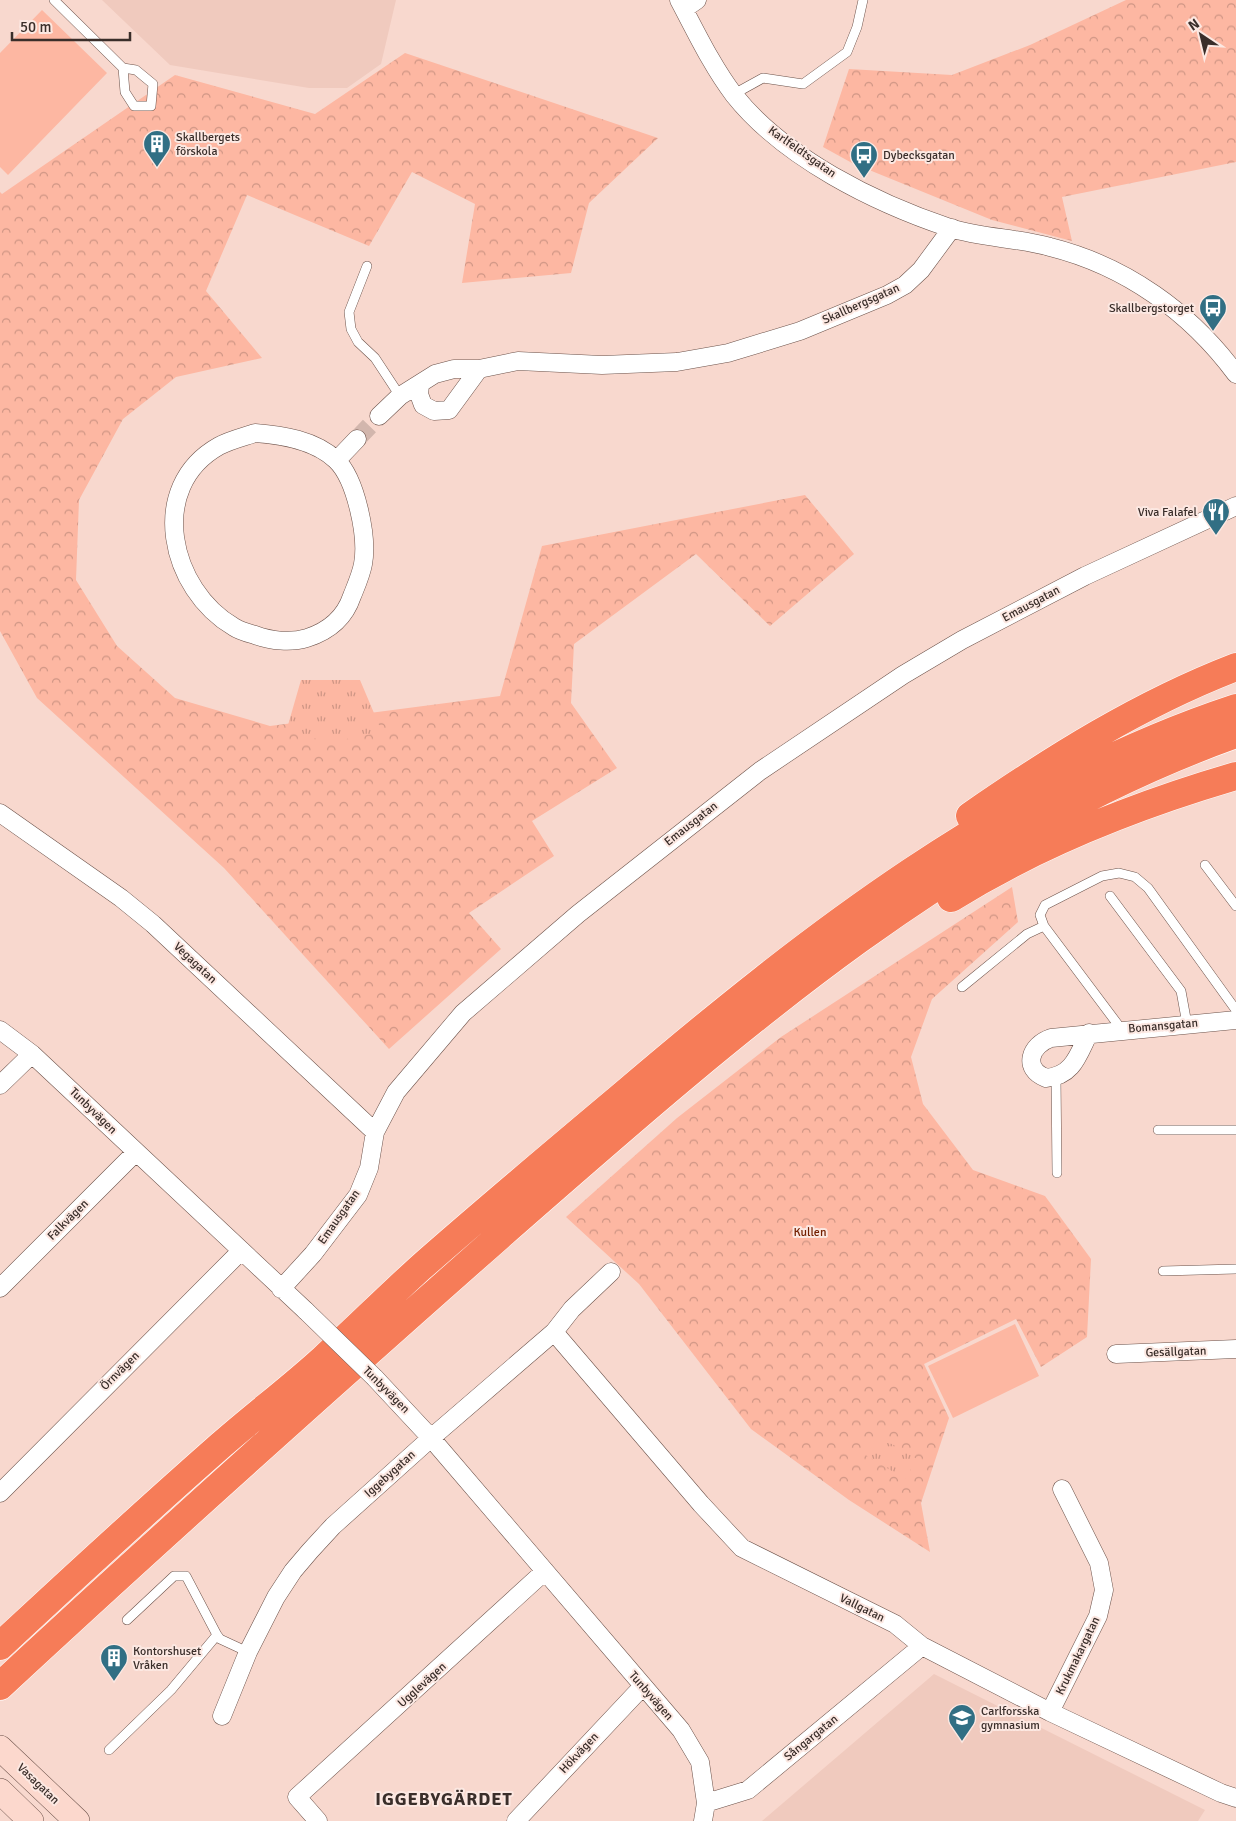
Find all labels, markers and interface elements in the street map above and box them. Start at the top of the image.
scale bar [12,10,130,42]
north arrow [1176,10,1226,60]
text: N [1185,15,1203,35]
text: 50 m [20,18,51,36]
street label: Karlfeldtsgatan [765,123,839,181]
building icon: Skallbergets förskola [142,129,172,168]
place label: Skallbergets förskola [176,130,240,159]
bus stop icon: Dybecksgatan [849,140,879,179]
place label: Dybecksgatan [883,148,955,163]
street label: Skallbergsgatan [820,280,902,328]
bus stop icon: Skallbergstorget [1198,293,1228,332]
place label: Skallbergstorget [1109,301,1194,316]
restaurant icon: Viva Falafel [1201,497,1231,536]
place label: Viva Falafel [1138,505,1197,520]
street label: Emausgatan [999,582,1063,626]
street label: Emausgatan [661,799,721,849]
street label: Vegagatan [170,939,220,987]
street label: Bomansgatan [1127,1015,1199,1037]
street label: Tunbyvägen [66,1085,120,1137]
street label: Emausgatan [315,1187,363,1247]
street label: Falkvägen [44,1196,92,1244]
park label: Kullen [794,1225,826,1240]
street label: Gesällgatan [1145,1343,1207,1361]
street label: Örnvägen [97,1348,143,1394]
street label: Tunbyvägen [359,1363,413,1417]
street label: Iggebygatan [362,1447,418,1501]
street label: Vallgatan [837,1591,887,1625]
street label: Krukmakargatan [1053,1614,1103,1698]
building icon: Kontorshuset Vråken [99,1643,129,1682]
place label: Kontorshuset Vråken [133,1644,201,1673]
street label: Ugglevägen [395,1659,449,1711]
street label: Tunbyvägen [626,1668,676,1724]
school or university icon: Carlforsska gymnasium [947,1703,977,1742]
place label: Carlforsska gymnasium [981,1704,1040,1733]
street label: Sångargatan [781,1712,841,1764]
street label: Hökvägen [556,1729,602,1777]
street label: Vasagatan [14,1760,62,1808]
district label: IGGEBYGÄRDET [375,1788,513,1810]

